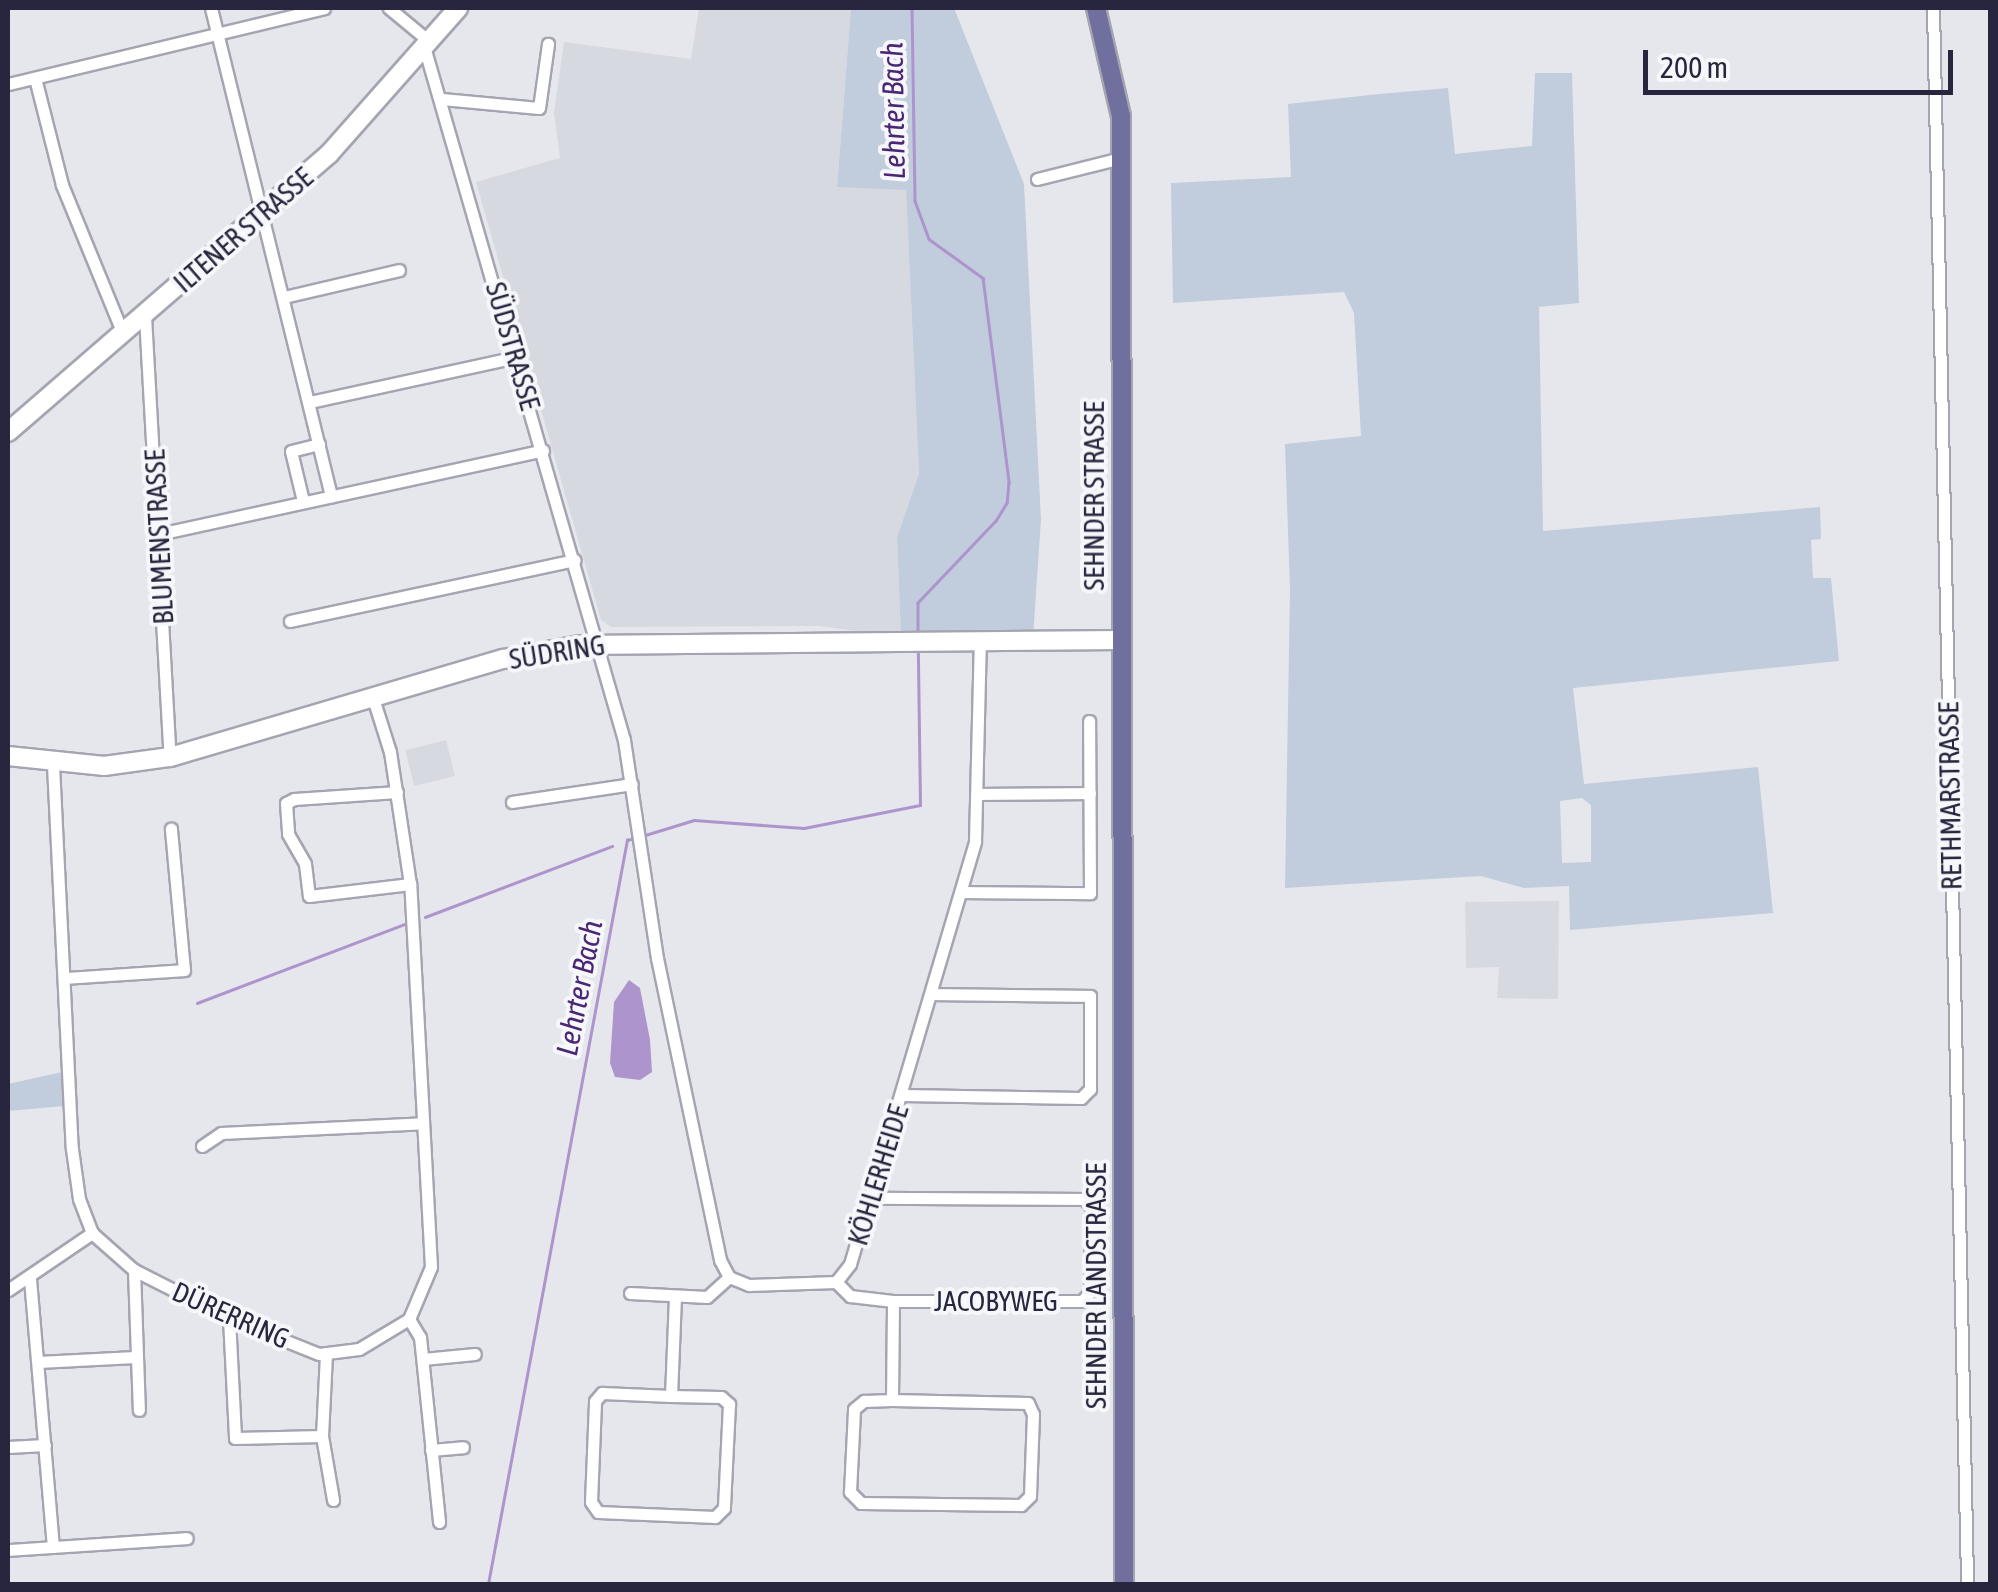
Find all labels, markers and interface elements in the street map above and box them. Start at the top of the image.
scale bar [1648,30,1958,92]
water label: Lehrter Bach [874,42,912,180]
text: 200 m [1660,50,1728,84]
street label: ILTENER STRASSE [167,161,319,299]
street label: SÜDSTRASSE [479,278,547,414]
street label: SEHNDER STRASSE [1077,401,1111,591]
street label: BLUMENSTRASSE [138,449,180,625]
street label: SÜDRING [507,628,607,676]
street label: RETHMARSTRASSE [1932,702,1968,890]
water label: Lehrter Bach [548,917,610,1059]
street label: KÖHLERHEIDE [841,1101,915,1249]
street label: SEHNDER LANDSTRASSE [1079,1163,1113,1409]
street label: DÜRERRING [167,1274,295,1356]
street label: JACOBYWEG [934,1284,1058,1318]

